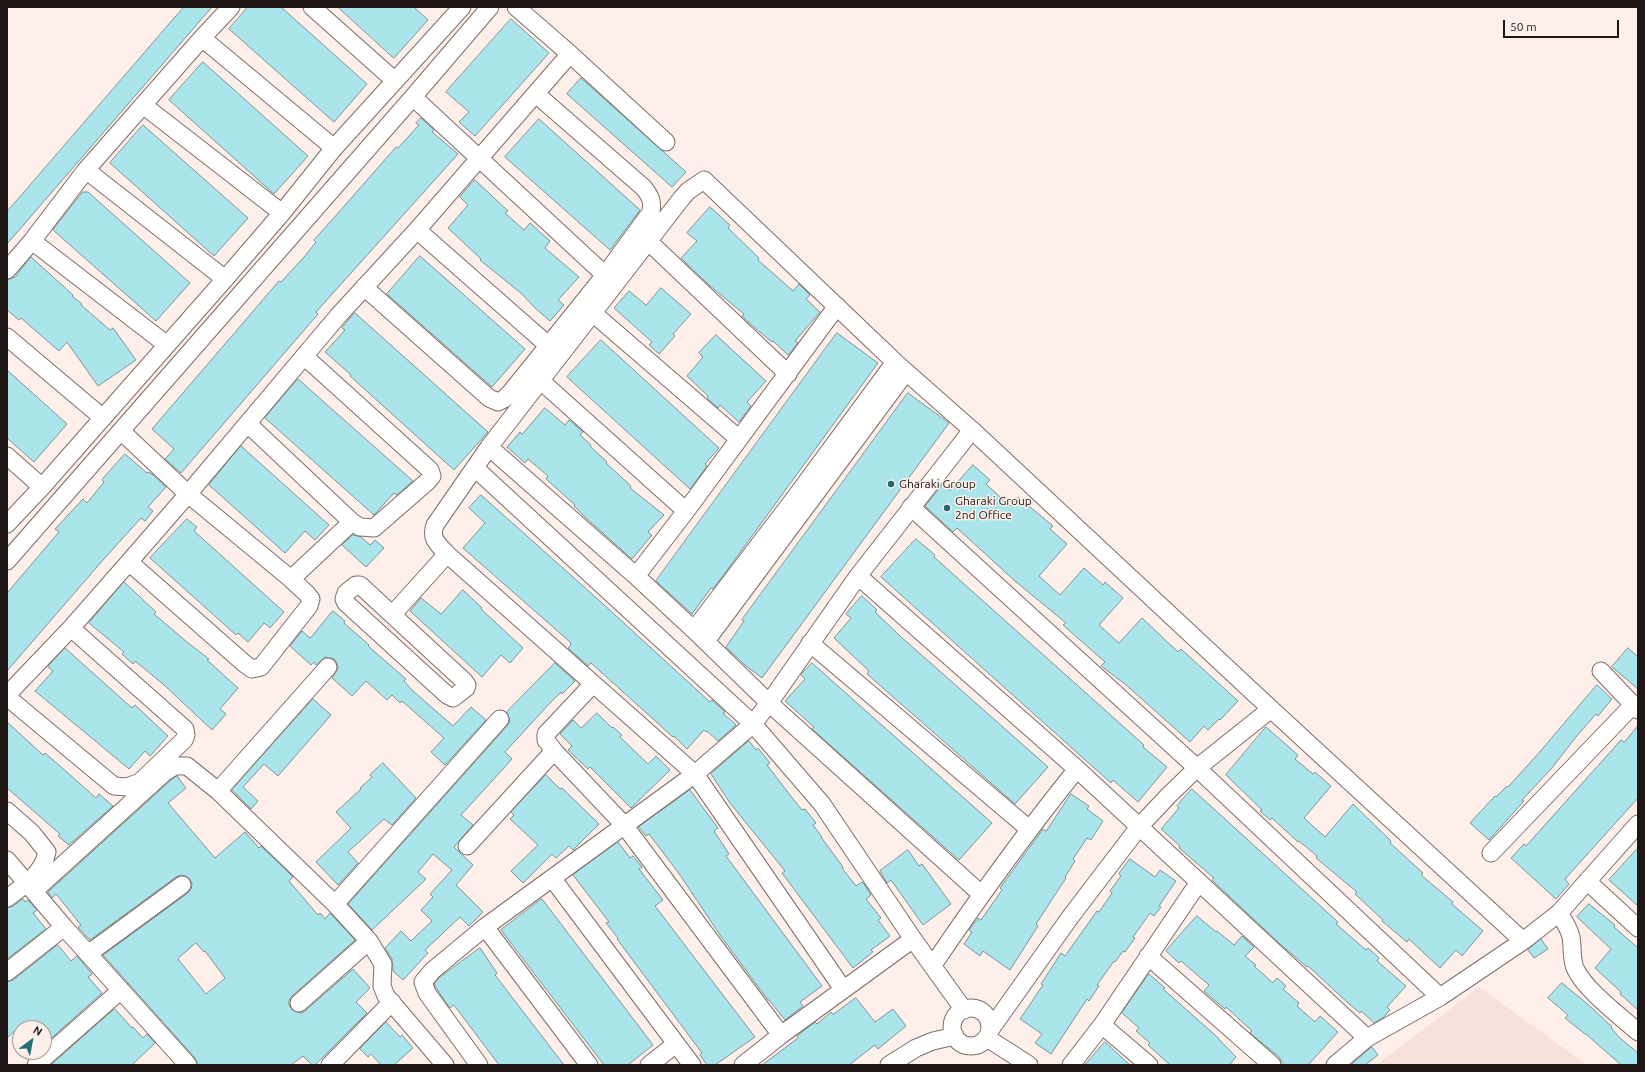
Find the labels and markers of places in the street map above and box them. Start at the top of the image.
place label: Gharaki Group [899,477,976,491]
marker: Gharaki Group [886,479,896,489]
place label: Gharaki Group 2nd Office [955,494,1032,522]
marker: Gharaki Group 2nd Office [942,503,952,513]

